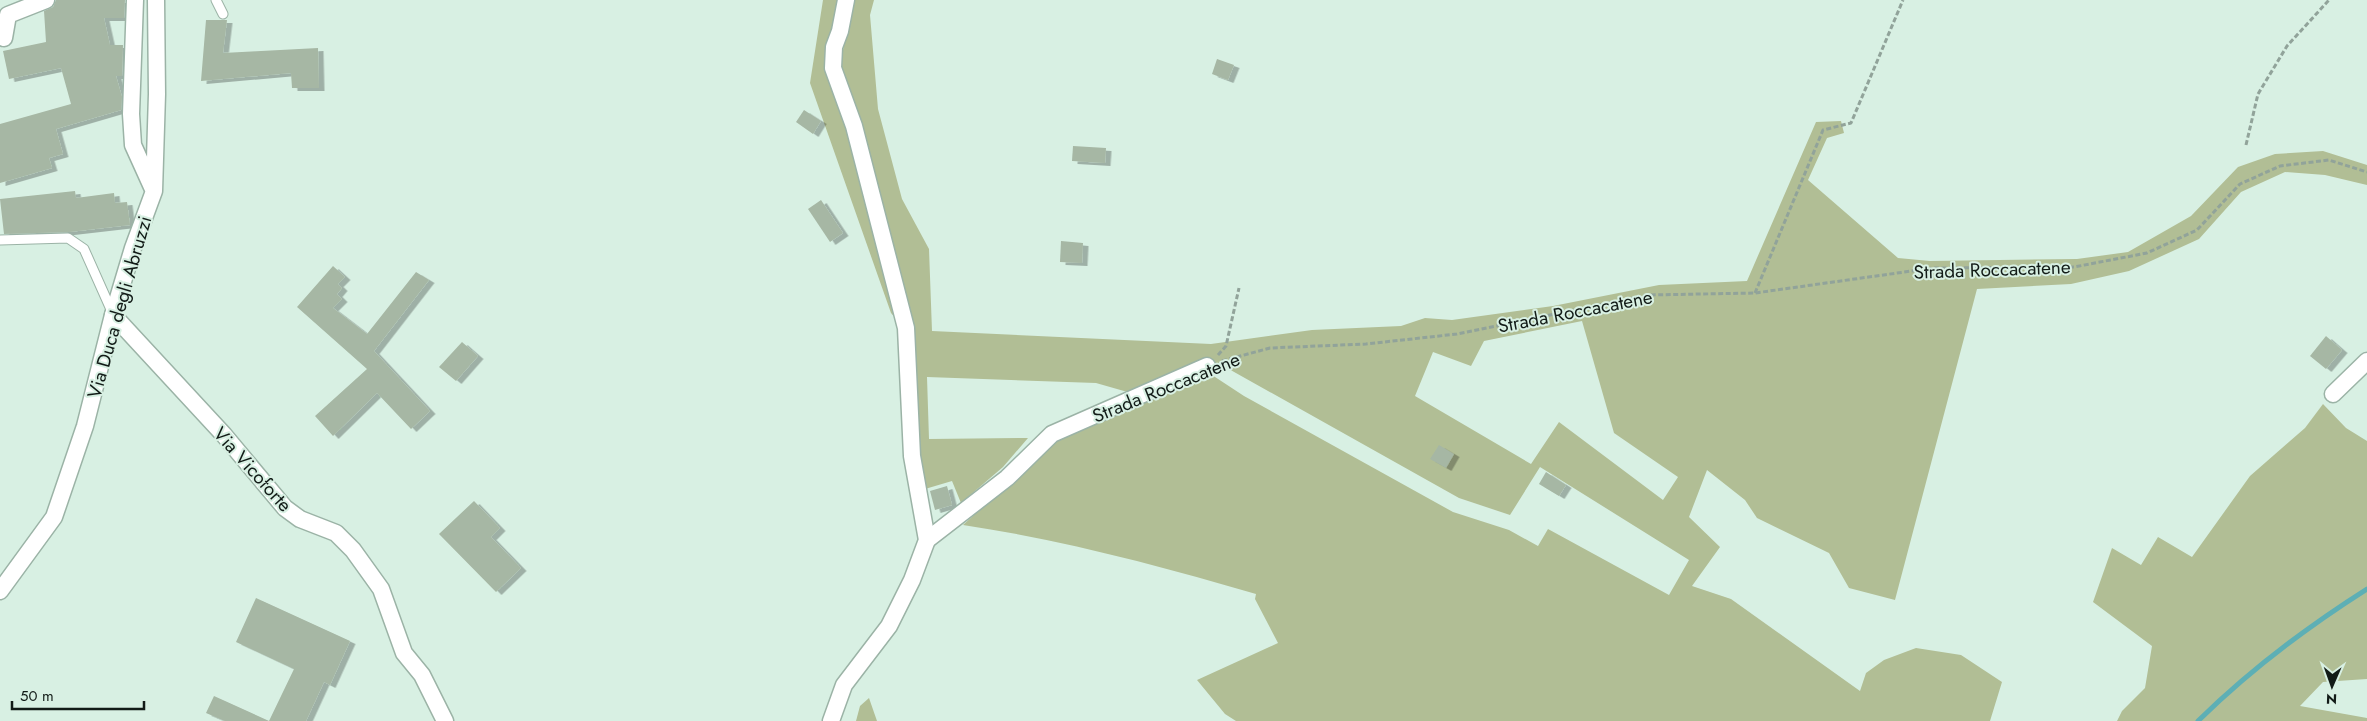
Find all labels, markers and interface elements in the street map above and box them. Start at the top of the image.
street label: Via Duca degli Abruzzi [81,213,158,401]
street label: Strada Roccacatene [1913,253,2071,286]
street label: Strada Roccacatene [1495,283,1655,340]
street label: Strada Roccacatene [1088,345,1244,429]
street label: Via Vicoforte [207,421,298,518]
north arrow [2307,661,2357,711]
scale bar [12,678,145,710]
text: 50 m [20,685,54,707]
text: N [2326,689,2337,709]

